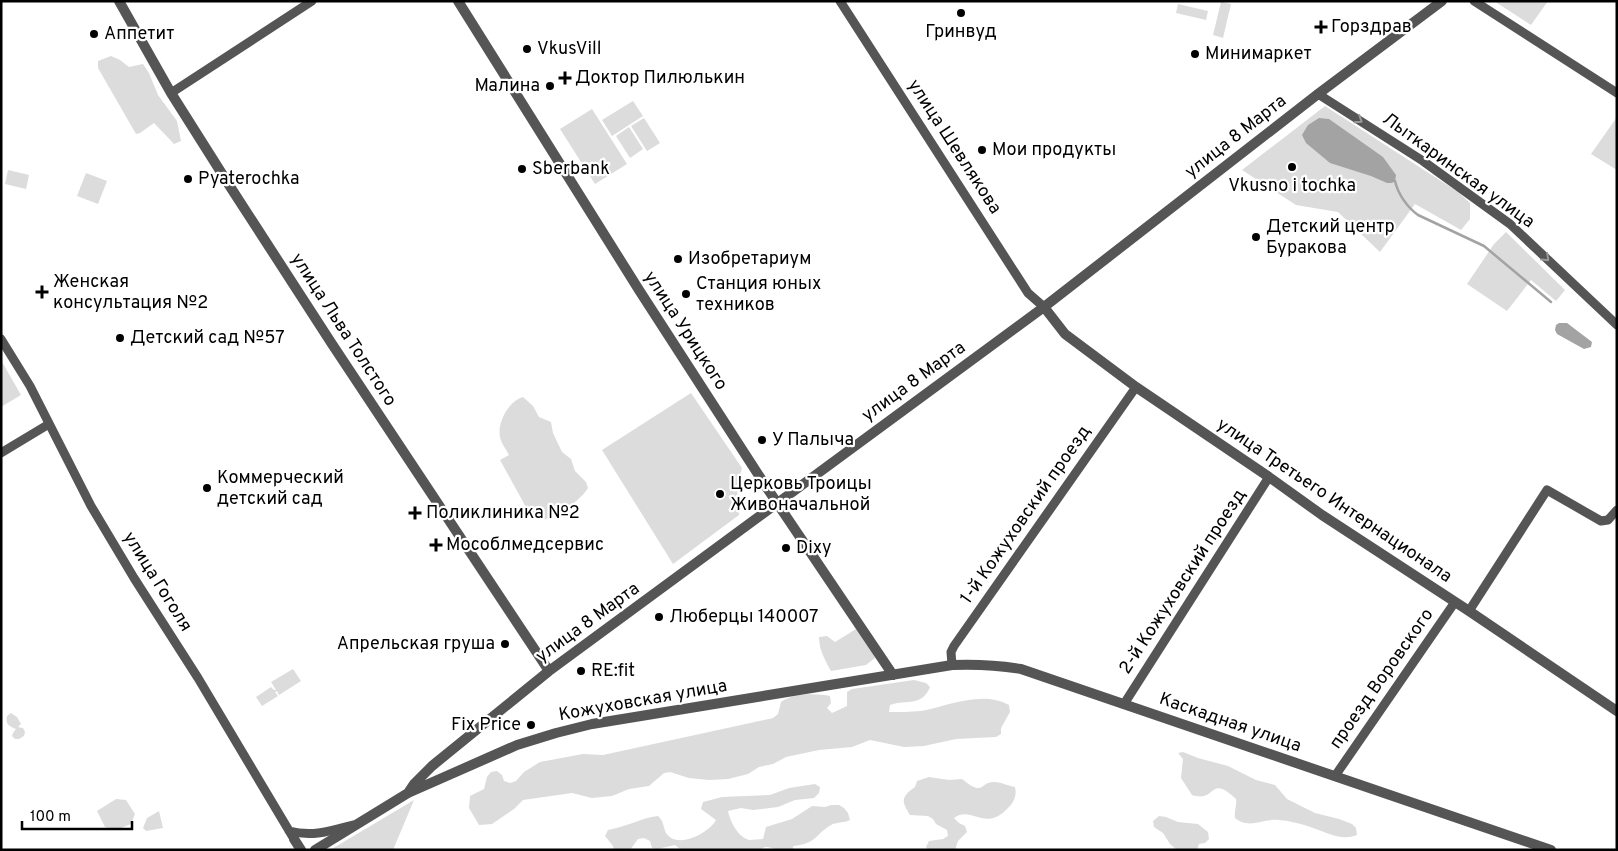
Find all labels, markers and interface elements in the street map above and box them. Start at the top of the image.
marker: Гринвуд [955,7,967,19]
place label: Горздрав [1331,16,1412,39]
place label: Гринвуд [925,21,997,44]
marker: Горздрав [1315,21,1327,33]
place label: Аппетит [104,23,174,46]
marker: Аппетит [88,28,100,40]
place label: VkusVill [537,38,601,61]
marker: VkusVill [521,43,533,55]
place label: Минимаркет [1205,43,1312,66]
marker: Минимаркет [1189,48,1201,60]
place label: Доктор Пилюлькин [575,67,745,90]
marker: Доктор Пилюлькин [559,72,571,84]
place label: Малина [474,75,540,98]
street label: улица Шевлякова [902,75,1006,219]
marker: Малина [544,80,556,92]
street label: улица 8 Марта [1181,90,1291,184]
street label: Лыткаринская улица [1377,108,1539,234]
one-way arrow [1354,114,1363,124]
place label: Мои продукты [992,139,1116,162]
marker: Мои продукты [976,144,988,156]
place label: Sberbank [532,158,610,181]
marker: Vkusno i tochka [1286,161,1298,173]
marker: Sberbank [516,163,528,175]
place label: Pyaterochka [198,168,299,191]
marker: Pyaterochka [182,173,194,185]
place label: Vkusno i tochka [1228,175,1356,198]
place label: Детский центр Буракова [1266,216,1395,260]
marker: Детский центр Буракова [1250,231,1262,243]
place label: Изобретариум [688,248,811,271]
street label: улица Льва Толстого [285,249,401,411]
one-way arrow [1540,252,1549,261]
marker: Изобретариум [672,253,684,265]
street label: улица Урицкого [638,267,732,395]
place label: Женская консультация №2 [53,271,208,315]
place label: Станция юных техников [696,273,821,317]
marker: Женская консультация №2 [35,285,49,299]
marker: Станция юных техников [680,288,692,300]
place label: Детский сад №57 [130,327,285,350]
marker: Детский сад №57 [114,332,126,344]
street label: улица 8 Марта [858,337,970,427]
street label: улица Третьего Интернационала [1212,413,1456,589]
street label: 1-й Кожуховский проезд [956,421,1096,609]
place label: У Палыча [772,429,854,452]
marker: У Палыча [756,434,768,446]
place label: Коммерческий детский сад [217,467,344,511]
place label: Церковь Троицы Живоначальной [730,473,872,517]
marker: Коммерческий детский сад [201,482,213,494]
street label: 2-й Кожуховский проезд [1114,485,1252,679]
marker: Церковь Троицы Живоначальной [714,488,726,500]
place label: Поликлиника №2 [426,502,580,525]
marker: Поликлиника №2 [408,506,422,520]
street label: улица Гоголя [117,528,197,636]
place label: Мособлмедсервис [446,534,604,557]
place label: Dixy [796,537,831,560]
marker: Мособлмедсервис [430,539,442,551]
marker: Dixy [780,542,792,554]
street label: улица 8 Марта [532,578,644,668]
street label: проезд Воровского [1325,604,1439,754]
place label: Люберцы 140007 [669,606,819,629]
marker: Люберцы 140007 [653,611,665,623]
place label: Апрельская груша [337,633,495,656]
marker: Апрельская груша [499,638,511,650]
place label: RE:fit [591,660,635,683]
marker: RE:fit [575,665,587,677]
street label: Кожуховская улица [557,675,729,727]
street label: Каскадная улица [1156,688,1304,758]
place label: Fix Price [451,714,521,737]
marker: Fix Price [525,719,537,731]
scale bar [22,798,132,830]
text: 100 m [30,808,71,827]

